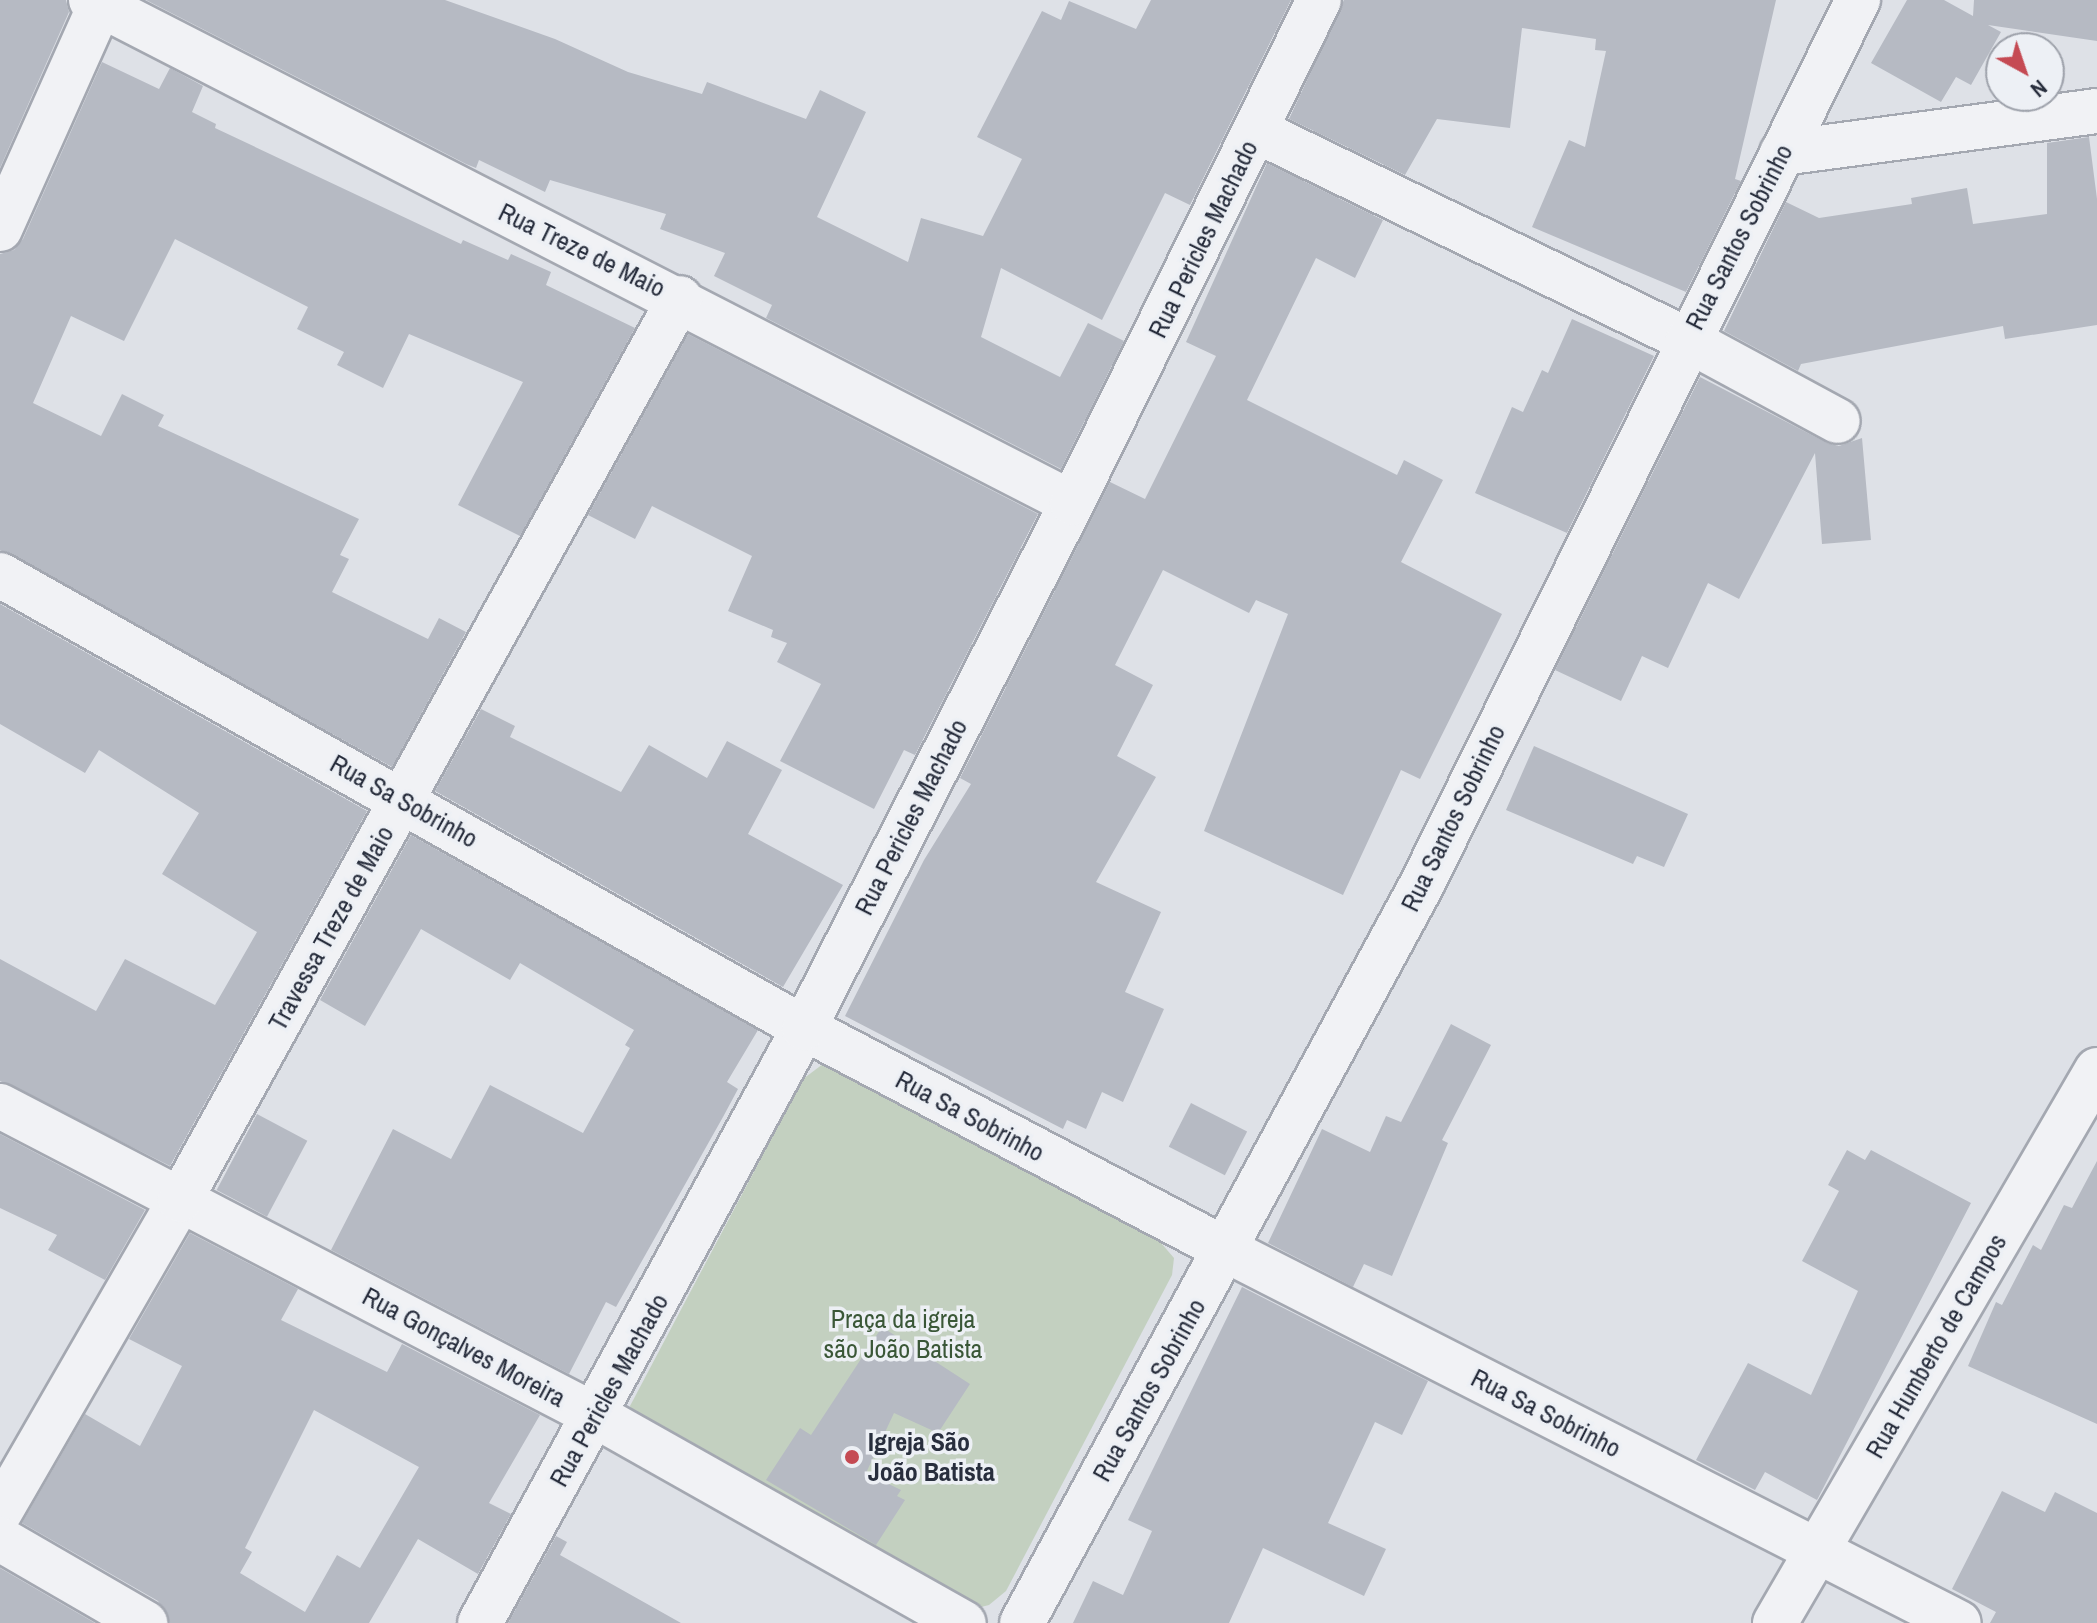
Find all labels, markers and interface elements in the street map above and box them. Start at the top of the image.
north arrow [1985,32,2065,112]
text: N [2025,73,2054,105]
street label: Rua Pericles Machado [1142,135,1264,343]
street label: Rua Santos Sobrinho [1679,139,1799,335]
street label: Rua Treze de Maio [493,196,671,304]
street label: Rua Pericles Machado [848,714,974,920]
street label: Rua Santos Sobrinho [1394,720,1512,916]
street label: Rua Sa Sobrinho [325,748,483,854]
street label: Travessa Treze de Maio [262,820,400,1036]
street label: Rua Sa Sobrinho [890,1064,1050,1168]
street label: Rua Humberto de Campos [1859,1228,2013,1464]
street label: Rua Gonçalves Moreira [357,1280,571,1414]
street label: Rua Pericles Machado [543,1288,675,1492]
street label: Rua Santos Sobrinho [1086,1293,1212,1487]
park label: Praça da igreja são João Batista [824,1303,982,1364]
street label: Rua Sa Sobrinho [1466,1362,1626,1464]
place label: Igreja São João Batista [868,1426,995,1488]
marker: Igreja São João Batista [843,1448,861,1466]

